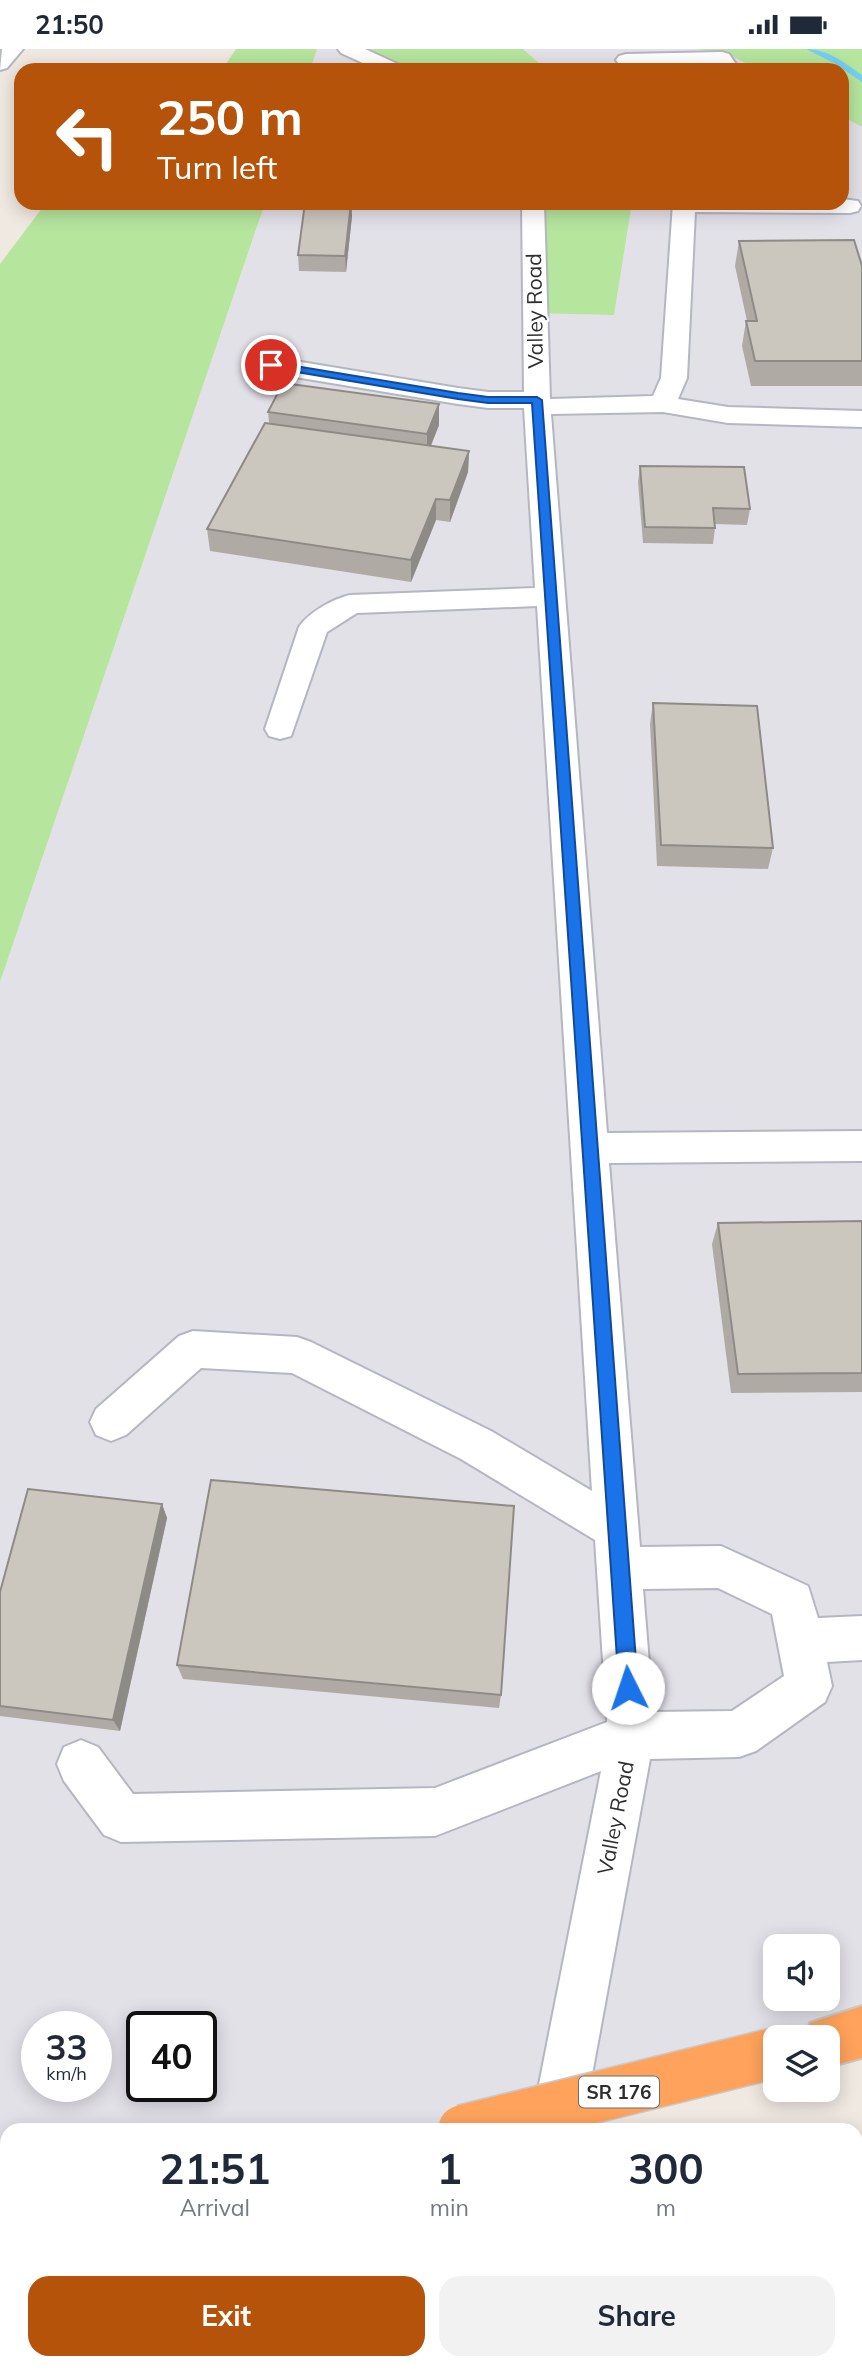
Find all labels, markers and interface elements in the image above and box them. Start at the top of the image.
text: 21:50 [35,8,104,41]
text: 250 m [157,86,303,147]
icon: left [42,91,133,182]
text: Turn left [157,147,277,187]
street label: Valley Road [520,253,548,369]
pin [241,335,301,395]
icon: arrive [252,346,290,384]
position arrow [591,1651,665,1725]
street label: Valley Road [591,1759,639,1877]
map controls [763,1934,840,2102]
button: sound [763,1934,840,2011]
speed limit sign: 40 [126,2011,217,2102]
text: 33 [45,2025,88,2069]
button: layers [763,2025,840,2102]
text: km/h [46,2062,87,2085]
road number: SR 176 [579,2076,659,2107]
text: 21:51 [159,2142,270,2195]
text: 1 [437,2142,462,2195]
text: 300 [628,2142,704,2195]
text: Arrival [180,2193,250,2222]
text: min [430,2193,469,2222]
text: m [656,2193,676,2222]
button: Exit [28,2276,425,2356]
button: Share [439,2276,835,2356]

